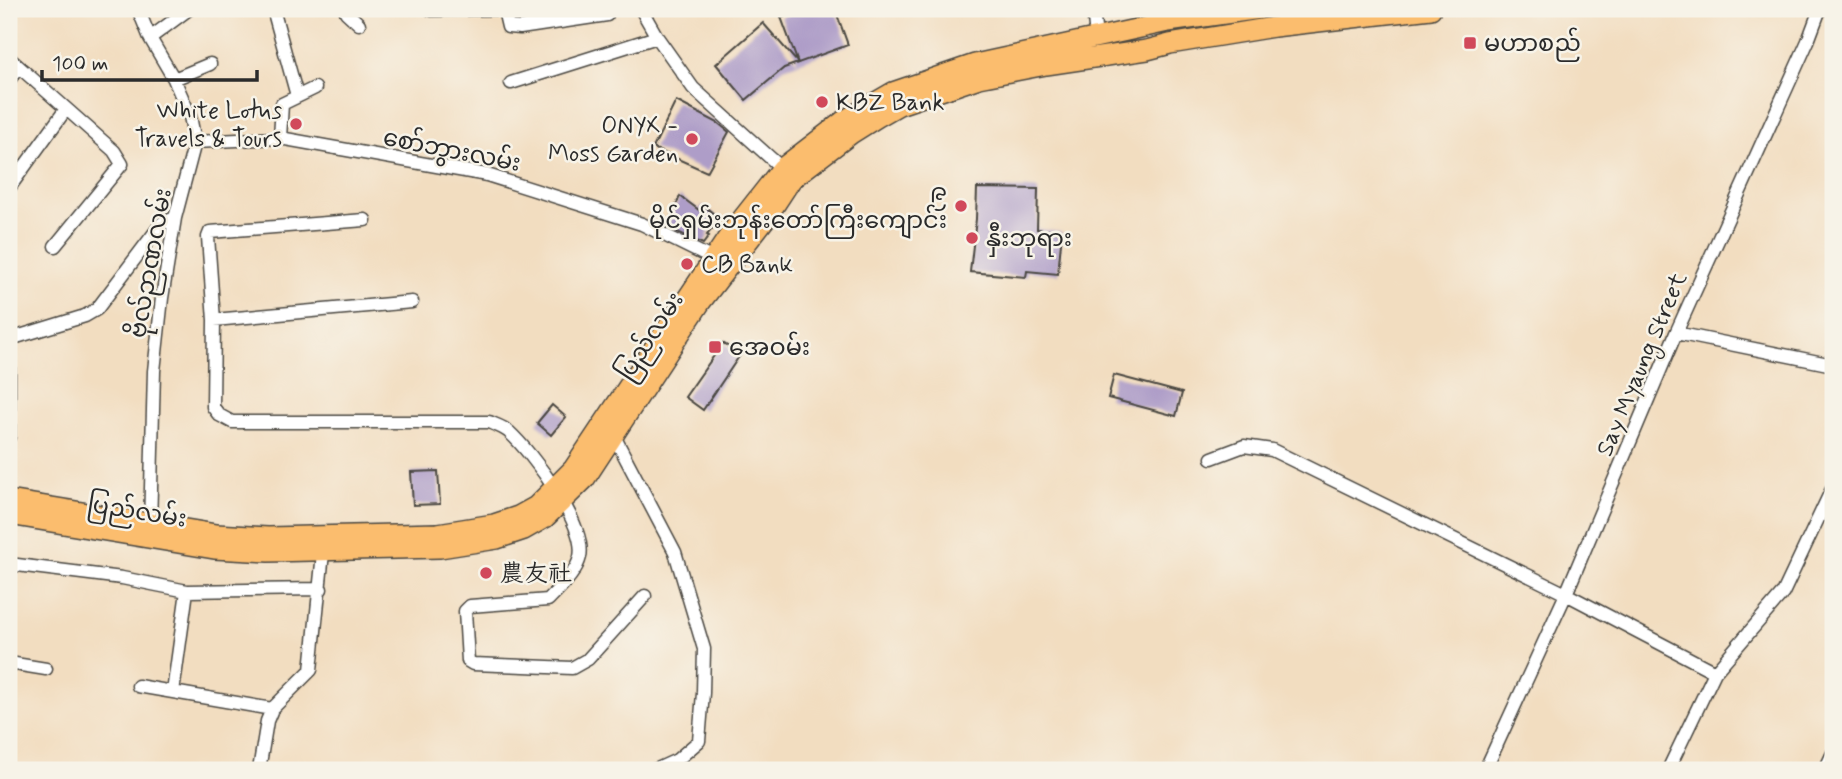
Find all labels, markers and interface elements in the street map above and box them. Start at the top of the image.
place label: မဟာစည် [1484,27,1581,62]
marker: မဟာစည် [1462,35,1478,51]
scale bar [42,38,257,82]
text: 100 m [52,50,108,78]
place label: KBZ Bank [836,88,944,119]
marker: KBZ Bank [814,94,830,110]
place label: White Lotus Travels & Tours [134,96,282,155]
place label: ONYX - Moss Garden [548,111,678,170]
marker: White Lotus Travels & Tours [288,116,304,132]
street label: စော်ဘွားလမ်း [380,121,524,181]
marker: ONYX - Moss Garden [684,131,700,147]
place label: ၉ မိုင်ရှမ်းဘုန်းတော်ကြီးကျောင်း [649,178,947,239]
street label: ဗိုလ်ဉာဏလမ်း [121,186,182,341]
marker: ၉ မိုင်ရှမ်းဘုန်းတော်ကြီးကျောင်း [953,198,969,214]
place label: နှီးဘုရား [986,222,1072,257]
marker: နှီးဘုရား [964,230,980,246]
place label: CB Bank [701,250,793,281]
marker: CB Bank [679,256,695,272]
street label: Say Myaung Street [1590,268,1697,462]
street label: ပြည်လမ်း [609,285,693,388]
place label: အေဝမ်း [729,331,810,364]
marker: အေဝမ်း [707,339,723,355]
street label: ပြည်လမ်း [85,487,189,538]
place label: 農友社 [500,559,572,590]
marker: 農友社 [478,565,494,581]

